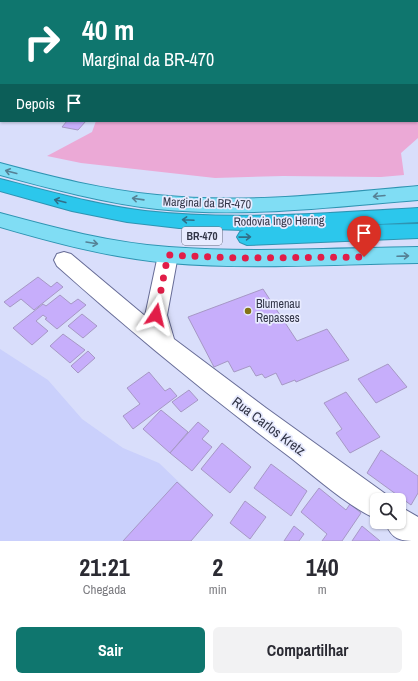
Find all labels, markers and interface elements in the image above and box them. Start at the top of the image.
text: 40 m [82,11,134,49]
icon: right [16,16,68,68]
text: Marginal da BR-470 [82,47,214,72]
icon: arrive [63,92,85,114]
text: Depois [16,93,55,114]
one-way arrow [5,168,18,175]
street label: Marginal da BR-470 [163,193,251,213]
one-way arrow [373,193,386,200]
one-way arrow [132,195,145,203]
one-way arrow [53,197,66,204]
street label: Rodovia Ingo Hering [233,212,325,230]
pin [347,216,381,257]
one-way arrow [182,217,195,224]
icon: arrive [353,222,375,244]
road number: BR-470 [182,227,222,245]
one-way arrow [238,233,251,241]
one-way arrow [85,239,98,247]
one-way arrow [396,252,409,259]
position arrow [135,294,177,336]
place label: Blumenau Repasses [256,296,300,326]
marker: Blumenau Repasses [243,306,253,316]
street label: Rua Carlos Kretz [229,393,310,460]
map controls [370,493,406,529]
button: search [370,493,406,529]
text: 21:21 [79,551,130,583]
text: 2 [212,551,223,583]
text: 140 [306,551,339,583]
text: Chegada [83,581,126,598]
text: min [209,581,227,598]
text: m [318,581,327,598]
button: Sair [16,627,205,673]
button: Compartilhar [213,627,402,673]

